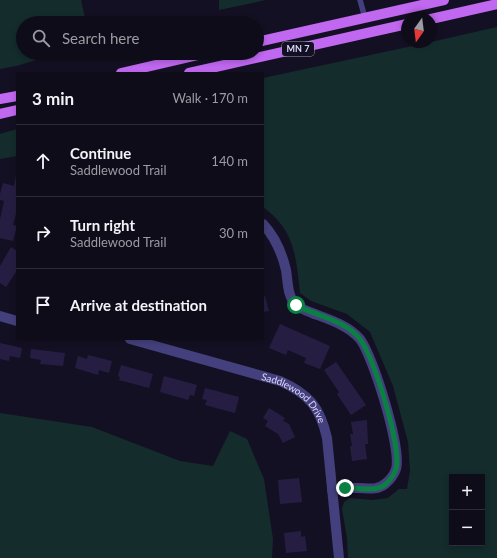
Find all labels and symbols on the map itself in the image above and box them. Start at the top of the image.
north arrow [401,12,437,48]
road number: MN 7 [282,42,314,56]
route start [287,296,305,314]
street label: Saddlewood Drive [260,370,328,425]
route end [336,479,354,497]

